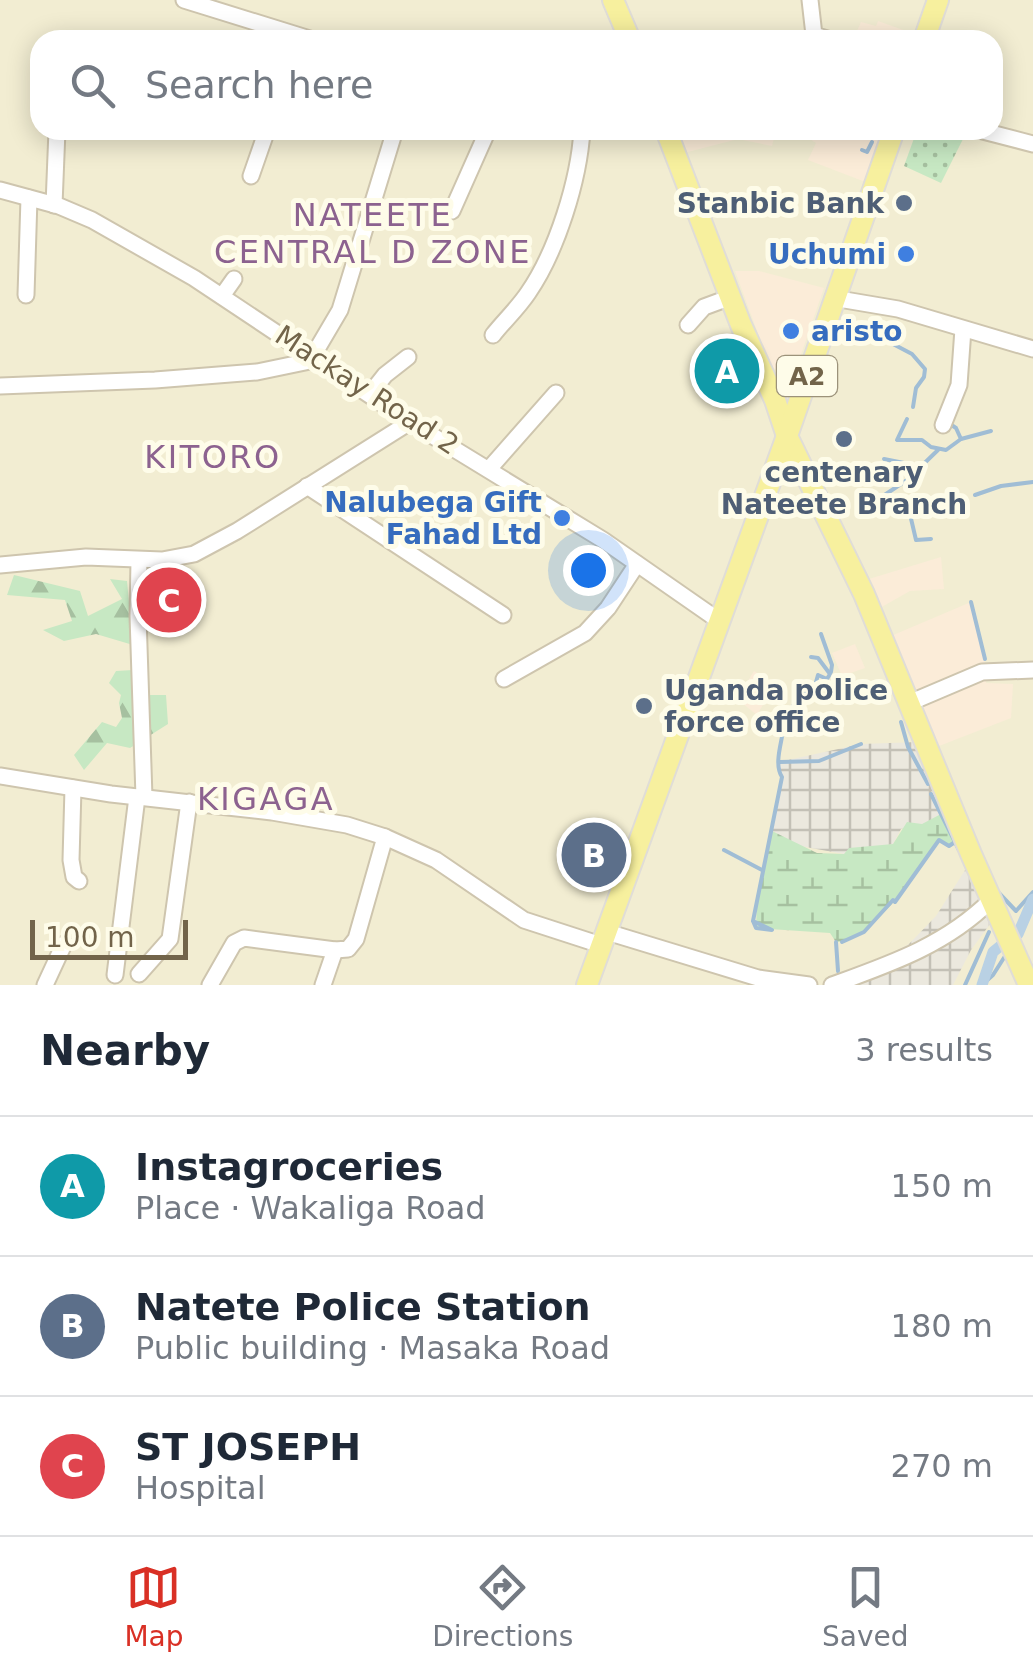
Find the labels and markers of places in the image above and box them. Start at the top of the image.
place label: Stanbic Bank [677,187,885,220]
marker: Stanbic Bank [893,192,915,214]
place label: Uchumi [768,238,886,271]
marker: Uchumi [895,243,917,265]
place label: aristo [811,315,903,348]
marker: aristo [780,320,802,342]
pin: A [694,334,760,408]
marker: centenary Nateete Branch [833,428,855,450]
place label: centenary Nateete Branch [721,456,967,521]
place label: Nalubega Gift Fahad Ltd [324,486,542,551]
marker: Nalubega Gift Fahad Ltd [551,507,573,529]
pin: C [136,562,202,638]
place label: Uganda police force office [664,674,888,739]
marker: Uganda police force office [633,695,655,717]
pin: B [562,818,626,892]

